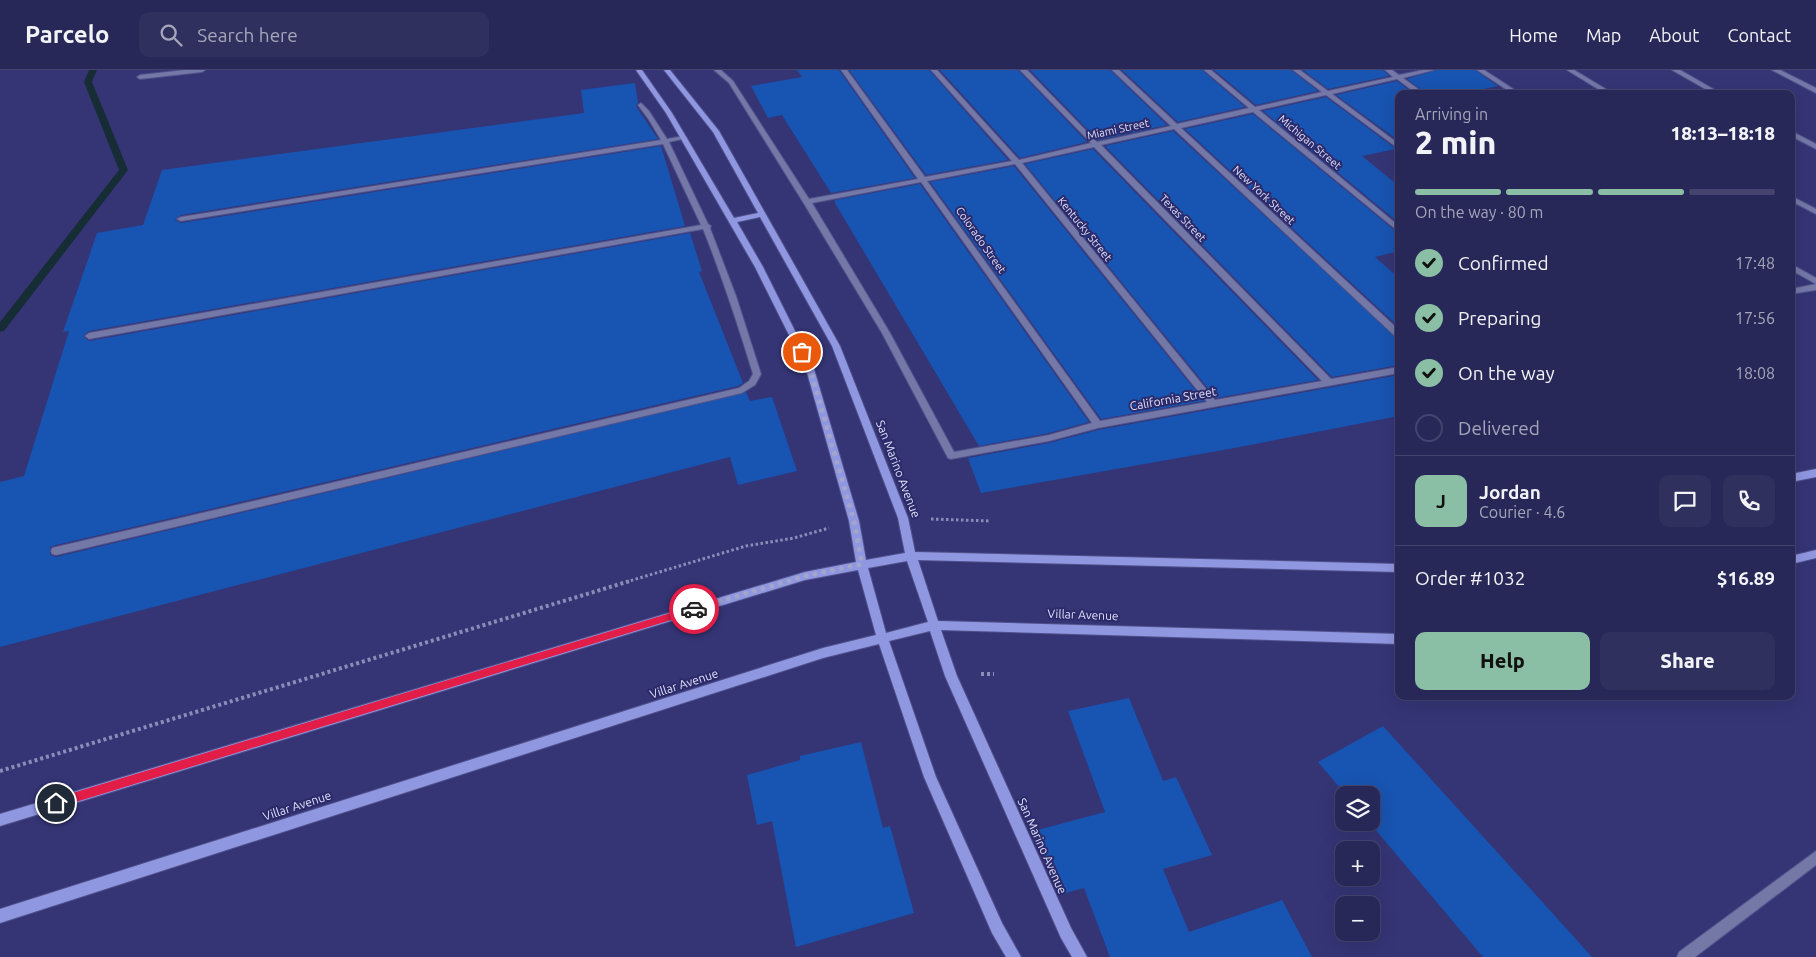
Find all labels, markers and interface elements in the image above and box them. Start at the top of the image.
search box [139,12,489,57]
text: Parcelo [25,21,109,48]
icon: search [157,21,185,49]
text: Search here [197,24,298,46]
text: Home [1509,25,1558,45]
text: Map [1586,25,1621,45]
text: About [1649,25,1699,45]
text: Contact [1727,25,1791,45]
text: Arriving in [1415,105,1488,123]
street label: Michigan Street [1276,112,1344,172]
street label: Miami Street [1086,116,1151,141]
text: 18:13–18:18 [1670,122,1775,144]
text: 2 min [1415,124,1496,160]
street label: New York Street [1231,163,1298,227]
street label: Texas Street [1158,192,1209,245]
street label: Kentucky Street [1056,195,1115,264]
text: On the way · 80 m [1415,203,1543,221]
street label: Colorado Street [954,204,1009,276]
icon: check [1415,249,1443,277]
text: Confirmed [1458,252,1549,274]
text: 17:48 [1735,254,1775,272]
icon: check [1415,304,1443,332]
text: Preparing [1458,307,1542,329]
text: 17:56 [1735,309,1775,327]
pin [781,331,823,373]
icon: bag [788,338,816,366]
icon: check [1415,359,1443,387]
text: On the way [1458,362,1555,384]
text: 18:08 [1735,364,1775,382]
street label: California Street [1128,384,1218,413]
text: Delivered [1458,417,1540,439]
street label: San Marino Avenue [874,418,923,519]
button: chat [1659,475,1711,527]
button: phone [1723,475,1775,527]
text: Jordan [1479,481,1541,503]
text: J [1436,490,1446,512]
text: Courier · 4.6 [1479,503,1565,521]
text: Order #1032 [1415,567,1525,589]
text: $16.89 [1717,567,1775,589]
courier [669,584,719,634]
icon: car [680,595,708,623]
street label: Villar Avenue [1047,607,1119,622]
button: Help [1415,632,1590,690]
button: Share [1600,632,1775,690]
street label: Villar Avenue [648,666,720,701]
pin [35,782,77,824]
map controls [1335,786,1380,941]
button: layers [1335,786,1380,831]
street label: Villar Avenue [261,788,333,823]
icon: home [42,789,70,817]
street label: San Marino Avenue [1016,796,1069,896]
button: + [1335,841,1380,886]
button: − [1335,896,1380,941]

